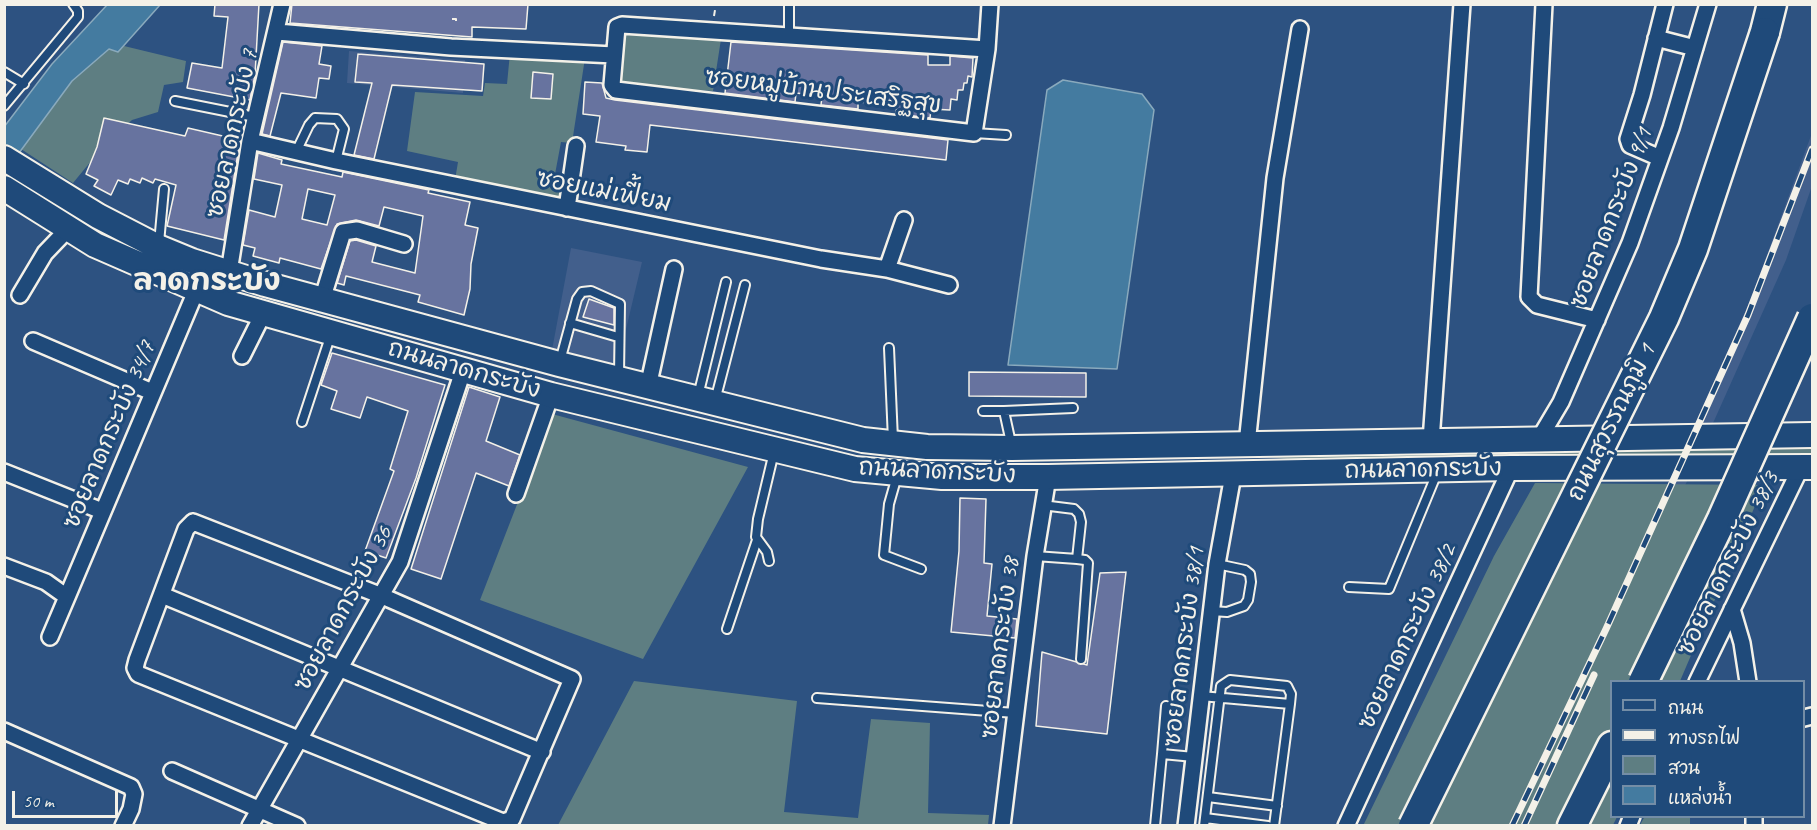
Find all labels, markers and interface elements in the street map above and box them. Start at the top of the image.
street label: ซอยลาดกระบัง 7 [201,47,265,221]
street label: ซอยหมู่บ้านประเสริฐสุข [703,63,943,121]
street label: ซอยลาดกระบัง 9/1 [1564,124,1660,312]
street label: ซอยแม่เฟี้ยม [534,165,674,219]
district label: ลาดกระบัง [133,264,281,300]
street label: ถนนลาดกระบัง [384,334,544,406]
street label: ซอยลาดกระบัง 34/7 [57,337,163,533]
street label: ถนนสุวรรณภูมิ 1 [1562,340,1662,506]
street label: ถนนลาดกระบัง [858,454,1016,490]
street label: ถนนลาดกระบัง [1344,454,1502,486]
street label: ซอยลาดกระบัง 38/3 [1672,467,1786,661]
street label: ซอยลาดกระบัง 36 [289,522,399,696]
street label: ซอยลาดกระบัง 38/2 [1353,540,1463,734]
street label: ซอยลาดกระบัง 38/1 [1158,546,1212,748]
street label: ซอยลาดกระบัง 38 [976,556,1026,740]
legend [1610,680,1805,818]
text: ถนน [1668,697,1703,719]
text: ทางรถไฟ [1668,727,1740,749]
text: สวน [1668,757,1700,779]
scale bar [15,779,122,817]
text: แหล่งน้ำ [1668,787,1732,809]
text: 50 m [23,790,54,812]

